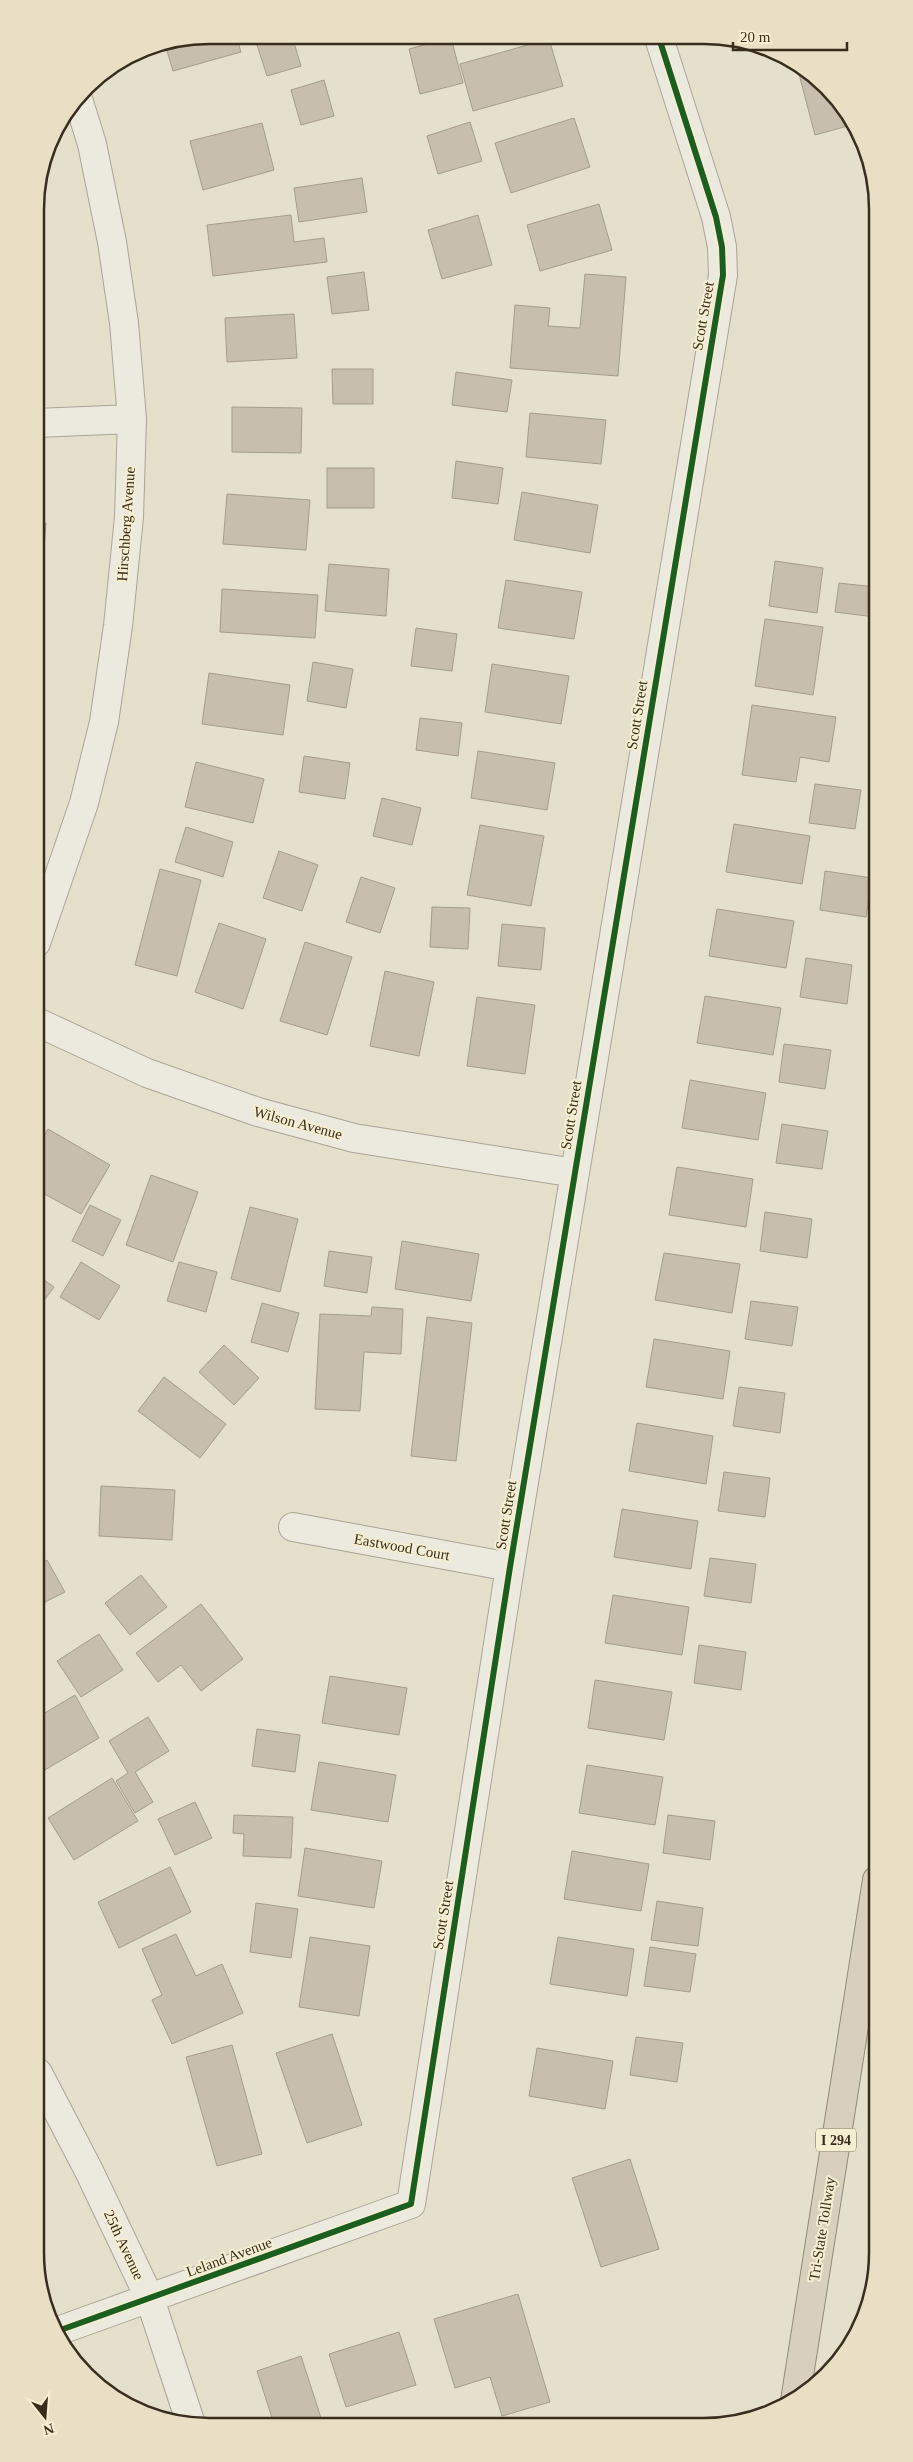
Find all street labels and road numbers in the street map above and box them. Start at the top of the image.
street label: Scott Street [689,280,717,352]
street label: Hirschberg Avenue [114,466,138,582]
street label: Scott Street [624,679,650,751]
street label: Scott Street [558,1079,584,1151]
street label: Wilson Avenue [252,1103,344,1143]
street label: Scott Street [493,1479,519,1551]
street label: Eastwood Court [353,1531,452,1563]
street label: Scott Street [430,1879,456,1951]
road number: I 294 [816,2128,856,2152]
street label: Tri-State Tollway [806,2175,838,2282]
street label: 25th Avenue [101,2208,147,2283]
street label: Leland Avenue [184,2234,274,2280]

